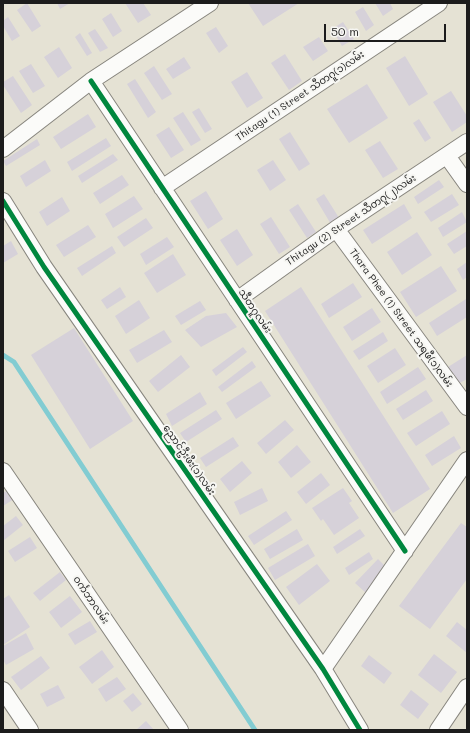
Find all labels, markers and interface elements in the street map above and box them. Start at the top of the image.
scale bar [326,16,448,42]
text: 50 m [331,23,359,39]
street label: Thitagu (1) Street သီတဂူ(၁)လမ်း [233,48,367,144]
street label: Thitagu (2) Street သီတဂူ(၂)လမ်း [284,172,418,268]
street label: Thara Phee (1) Street သရဖီ(၁)လမ်း [347,246,455,390]
street label: သီတဂူလမ်း [236,287,274,335]
street label: ညောင်ဦးဖီး(၁)လမ်း [160,423,218,497]
street label: ဝင်္ကဘာလမ်း [71,574,111,626]

